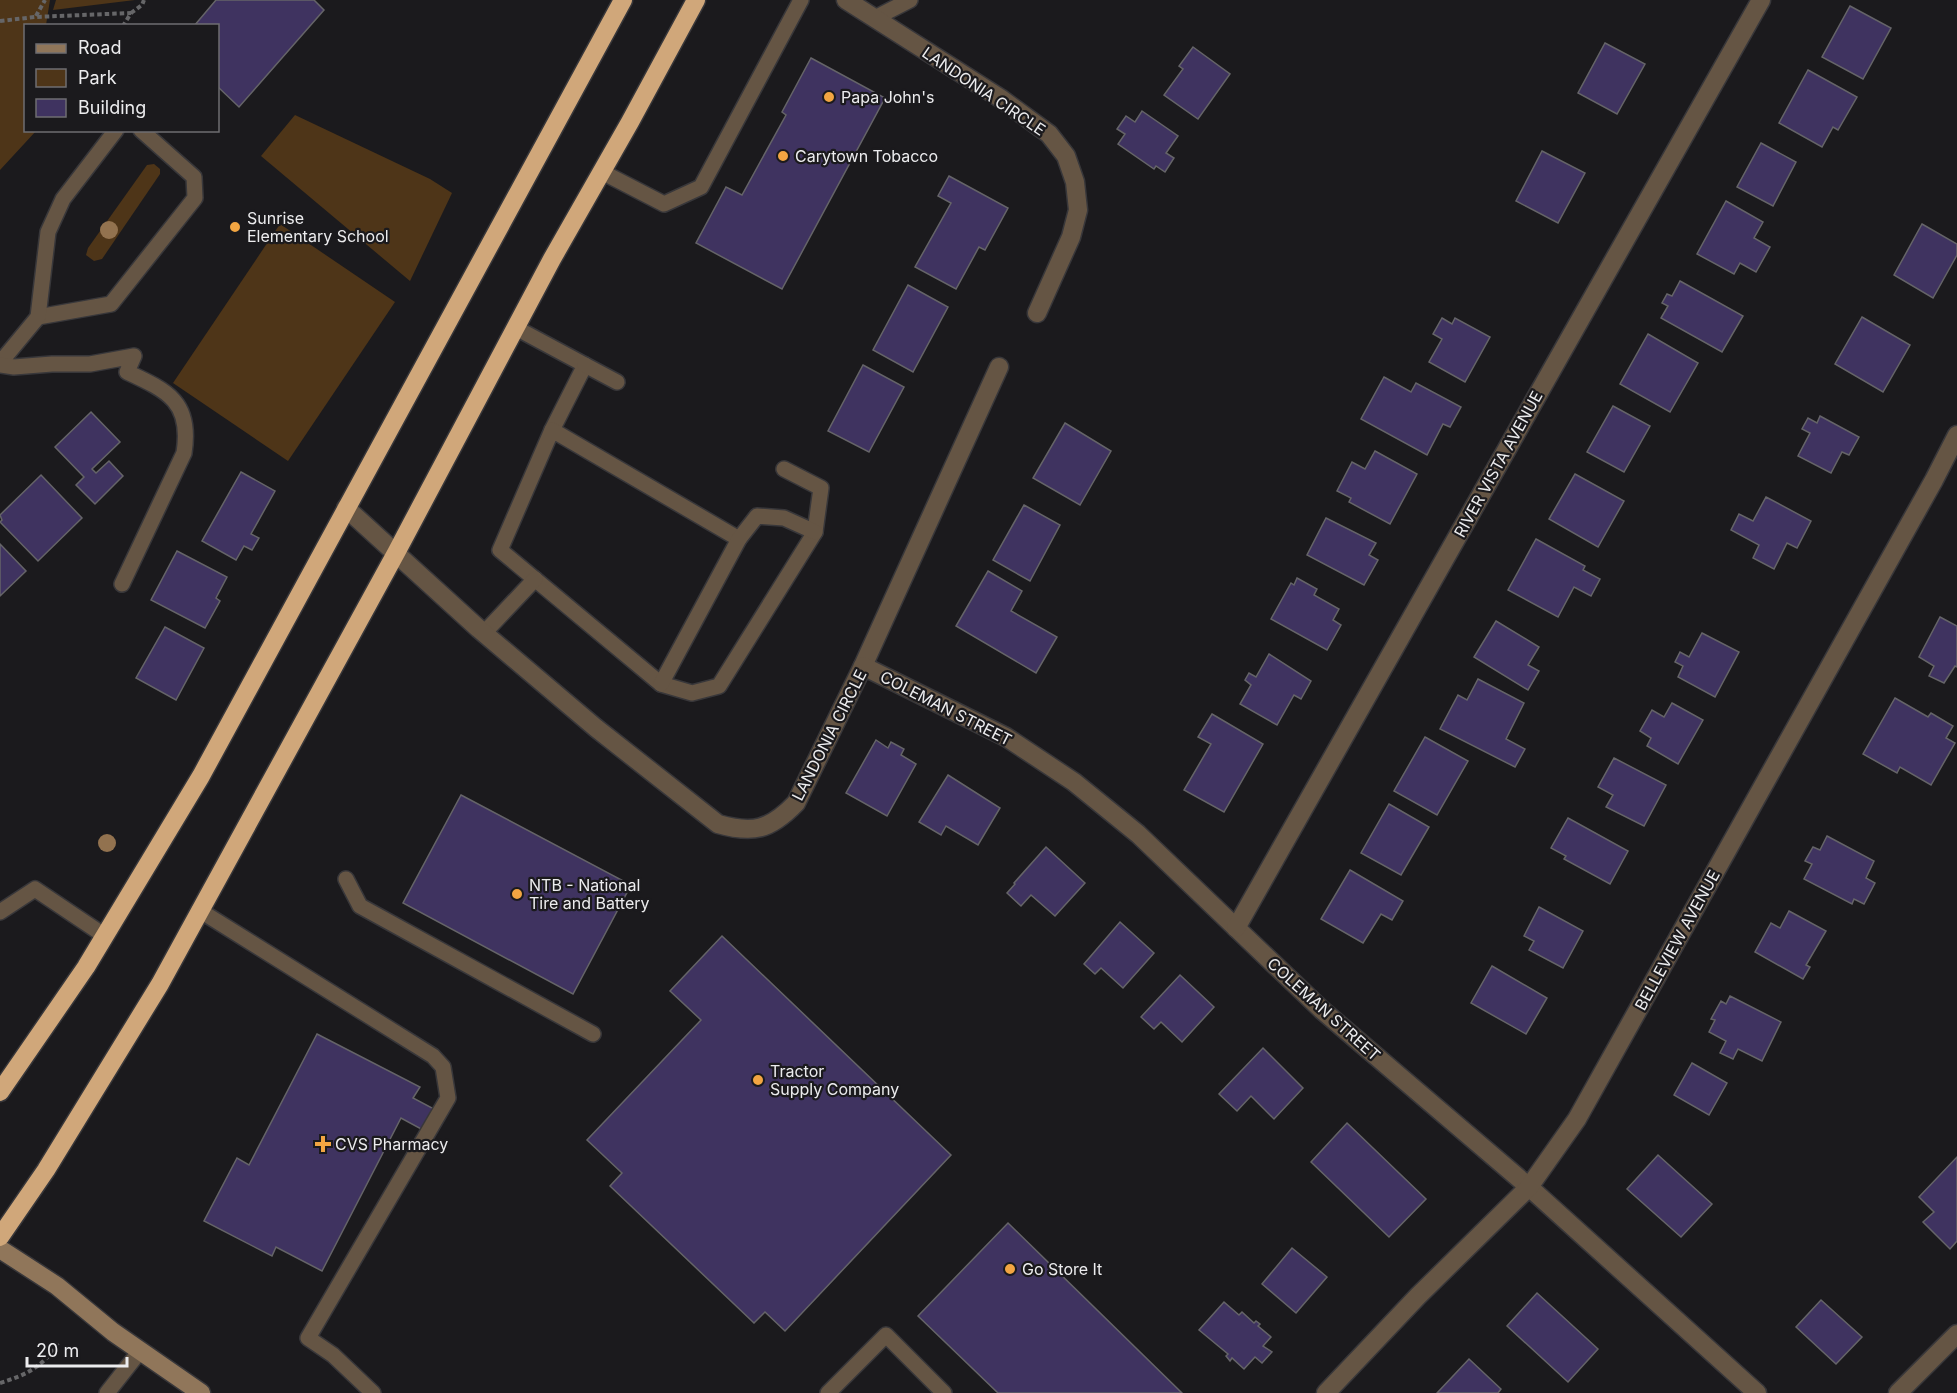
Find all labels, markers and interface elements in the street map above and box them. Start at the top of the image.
legend [24,24,219,132]
text: Road [78,37,121,58]
street label: LANDONIA CIRCLE [919,42,1049,140]
text: Park [78,67,117,88]
place label: Papa John's [841,87,935,107]
marker: Papa John's [822,90,836,104]
text: Building [78,97,146,118]
place label: Carytown Tobacco [795,146,938,166]
marker: Carytown Tobacco [776,149,790,163]
place label: Sunrise Elementary School [247,208,389,246]
marker: Sunrise Elementary School [228,220,242,234]
street label: RIVER VISTA AVENUE [1449,387,1547,541]
street label: LANDONIA CIRCLE [787,666,871,804]
street label: COLEMAN STREET [877,666,1015,750]
street label: BELLEVIEW AVENUE [1630,866,1724,1014]
place label: NTB - National Tire and Battery [529,875,650,913]
marker: NTB - National Tire and Battery [510,887,524,901]
street label: COLEMAN STREET [1263,953,1385,1065]
place label: Tractor Supply Company [770,1061,899,1099]
marker: Tractor Supply Company [751,1073,765,1087]
place label: CVS Pharmacy [335,1134,448,1154]
marker: CVS Pharmacy [316,1137,330,1151]
place label: Go Store It [1022,1259,1102,1279]
marker: Go Store It [1003,1262,1017,1276]
scale bar [27,1330,128,1368]
text: 20 m [36,1340,79,1361]

